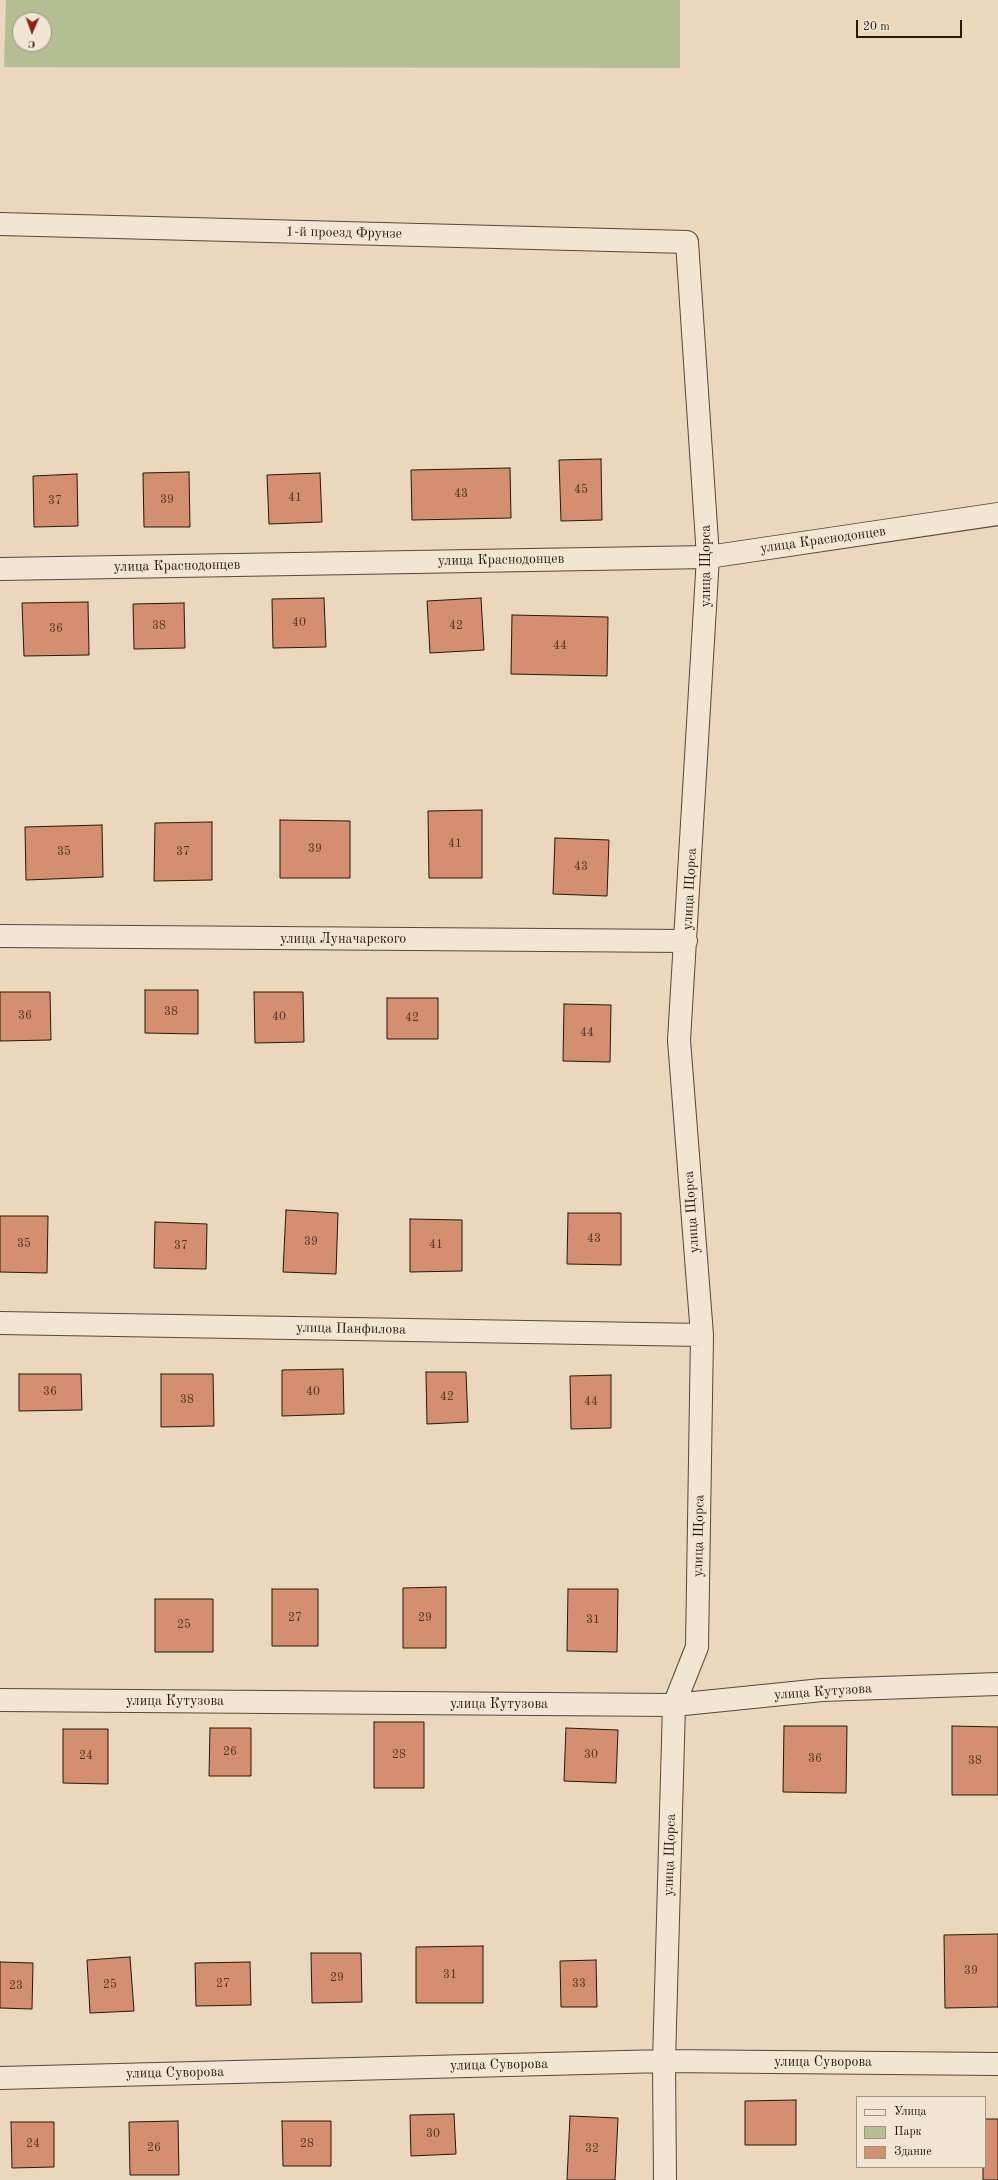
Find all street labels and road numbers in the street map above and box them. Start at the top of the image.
street label: 1-й проезд Фрунзе [286,224,402,242]
street label: улица Краснодонцев [759,523,887,557]
street label: улица Щорса [698,525,714,607]
street label: улица Краснодонцев [437,550,565,570]
street label: улица Краснодонцев [113,556,241,576]
street label: улица Щорса [679,847,701,931]
street label: улица Луначарского [280,931,406,947]
street label: улица Щорса [681,1170,703,1254]
street label: улица Панфилова [296,1320,406,1338]
street label: улица Щорса [690,1495,708,1577]
street label: улица Кутузова [774,1680,872,1704]
street label: улица Кутузова [126,1693,224,1709]
street label: улица Кутузова [450,1696,548,1712]
street label: улица Щорса [660,1813,680,1897]
street label: улица Суворова [774,2054,872,2070]
street label: улица Суворова [450,2056,548,2074]
street label: улица Суворова [126,2064,224,2082]

